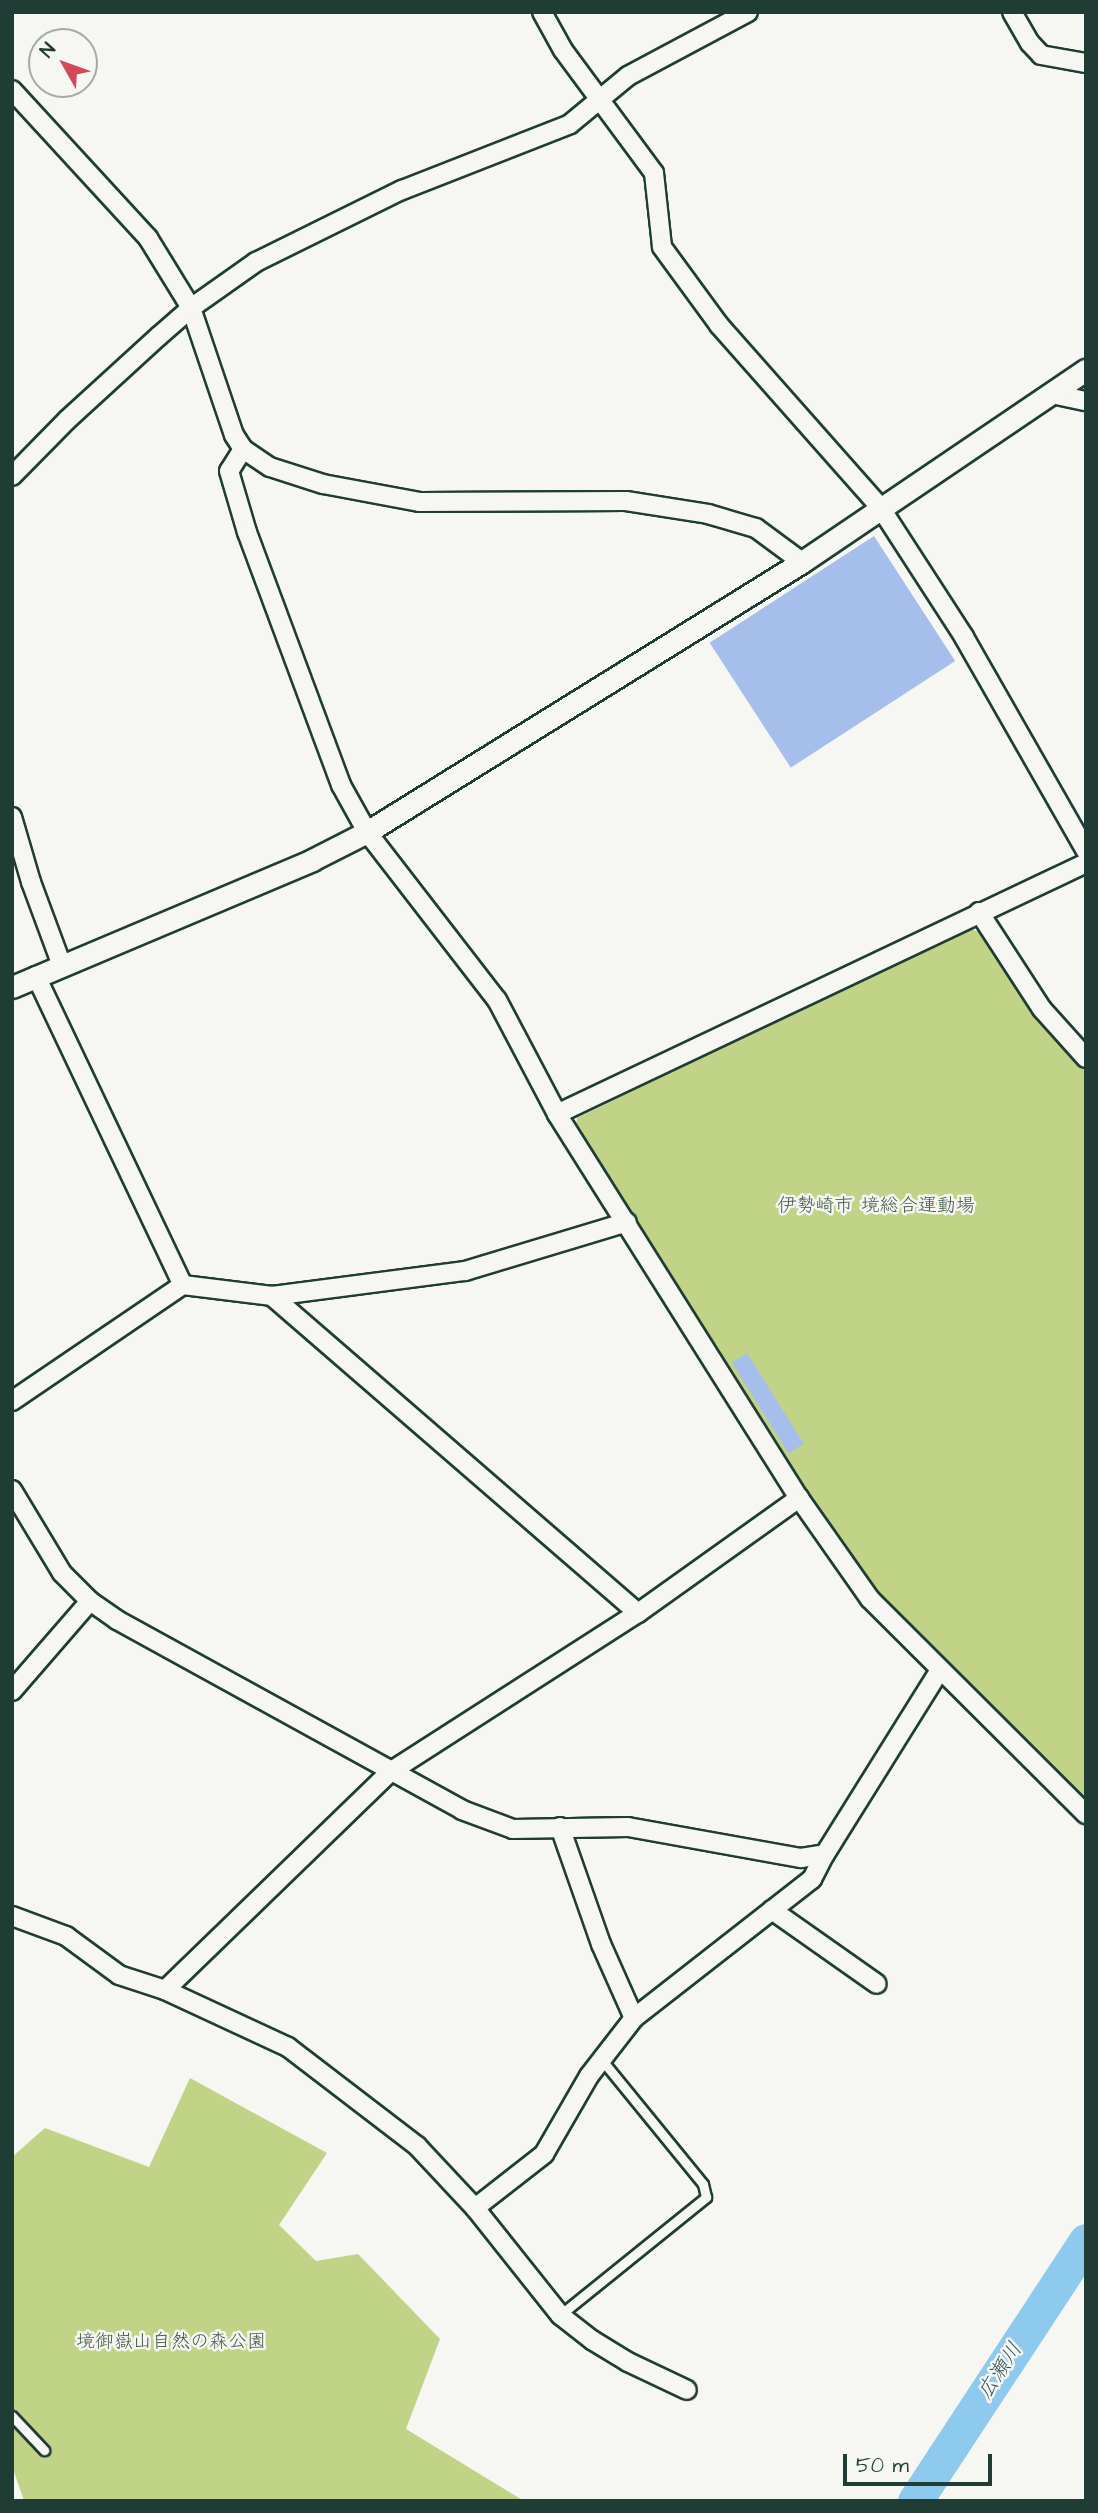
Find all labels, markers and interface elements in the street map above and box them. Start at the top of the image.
north arrow [28,28,98,98]
text: N [34,37,62,64]
park label: 伊勢崎市 境総合運動場 [777,1195,975,1217]
park label: 境御嶽山自然の森公園 [76,2331,266,2353]
water label: 広瀬川 [972,2338,1028,2404]
scale bar [846,2440,995,2484]
text: 50 m [856,2451,909,2480]

